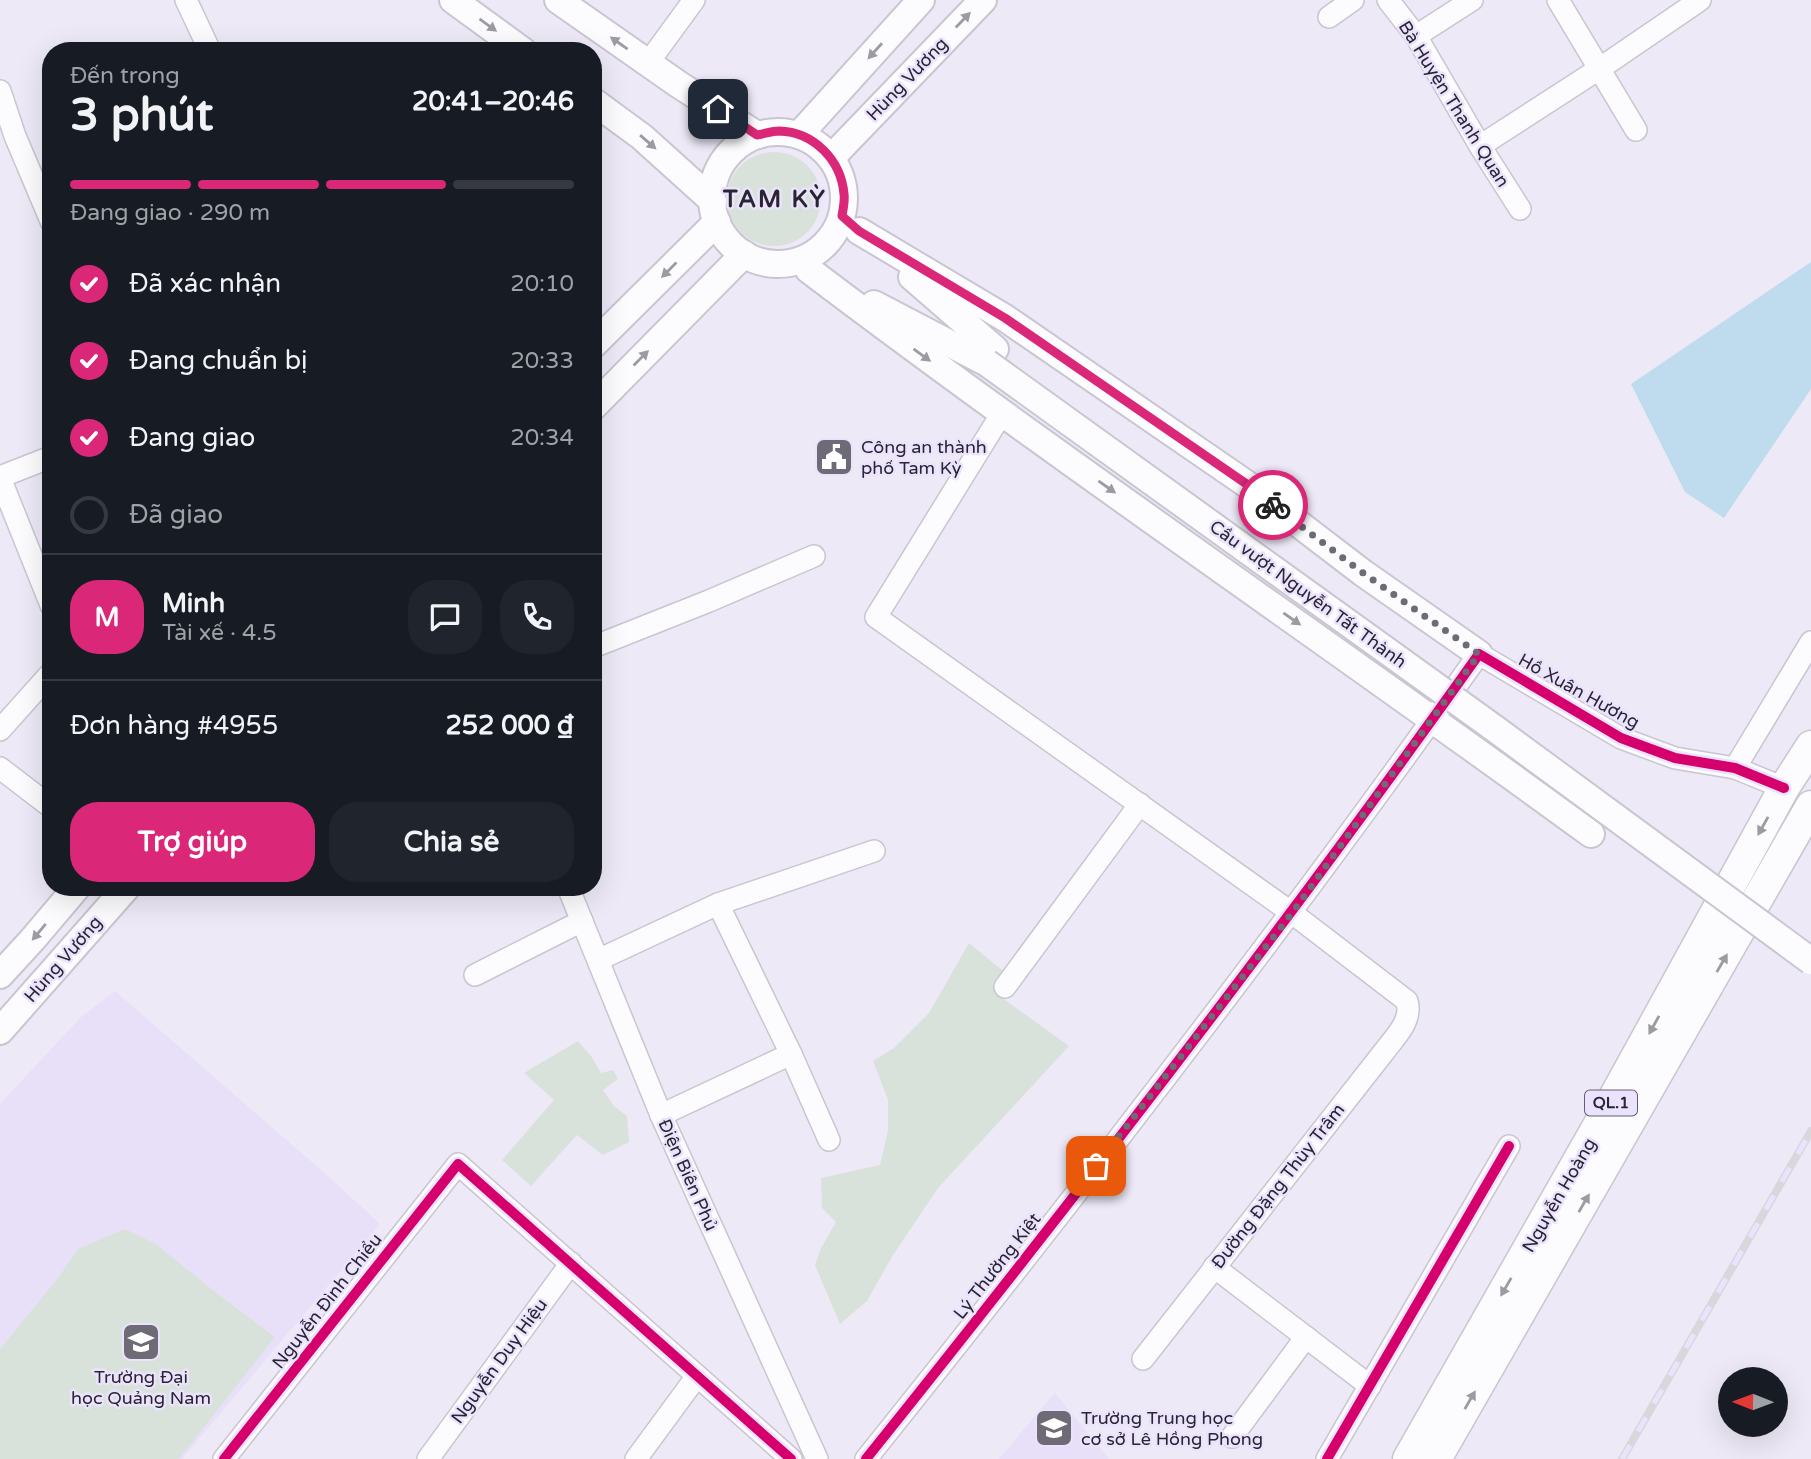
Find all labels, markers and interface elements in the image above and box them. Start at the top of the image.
one-way arrow [955,12,971,29]
street label: Bà Huyện Thanh Quan [1394,17,1514,191]
one-way arrow [479,18,497,32]
street label: Hùng Vương [862,33,952,125]
one-way arrow [610,36,628,50]
one-way arrow [867,42,883,60]
text: Đến trong [70,62,180,90]
pin [688,79,748,139]
text: 20:41–20:46 [412,86,574,117]
text: 3 phút [70,88,213,143]
icon: home [699,90,737,128]
one-way arrow [639,134,657,150]
district label: TAM KỲ [722,184,827,214]
text: Đang giao · 290 m [70,199,270,227]
one-way arrow [661,262,677,278]
icon: check [70,265,108,303]
text: Đã xác nhận [129,268,281,299]
text: 20:10 [510,270,574,298]
icon: check [70,342,108,380]
text: Đang chuẩn bị [129,345,308,376]
text: 20:33 [510,347,574,375]
one-way arrow [913,348,931,362]
one-way arrow [633,350,649,367]
icon: check [70,419,108,457]
text: Đang giao [129,422,255,453]
text: 20:34 [510,424,574,452]
public building icon: Công an thành phố Tam Kỳ [813,436,855,478]
place label: Công an thành phố Tam Kỳ [861,436,987,479]
courier [1238,470,1308,540]
one-way arrow [1098,480,1116,494]
icon: bike [1254,486,1292,524]
text: Đã giao [129,499,223,530]
street label: Cầu vượt Nguyễn Tất Thành [1205,515,1411,673]
button: chat [408,580,482,654]
button: phone [500,580,574,654]
text: Minh [162,588,225,619]
text: M [94,602,120,633]
one-way arrow [1283,612,1301,626]
text: Tài xế · 4.5 [162,619,277,647]
street label: Hồ Xuân Hương [1515,649,1643,733]
text: Đơn hàng #4955 [70,710,278,741]
text: 252 000 ₫ [445,710,574,741]
button: Trợ giúp [70,802,315,882]
button: Chia sẻ [329,802,574,882]
one-way arrow [1757,816,1769,835]
street label: Hùng Vương [19,911,107,1007]
one-way arrow [32,923,47,941]
one-way arrow [1716,953,1728,973]
one-way arrow [1648,1015,1660,1035]
road number: QL.1 [1585,1091,1637,1116]
street label: Đường Đặng Thùy Trâm [1207,1099,1349,1273]
street label: Điện Biên Phủ [653,1116,723,1234]
street label: Nguyễn Hoàng [1517,1134,1601,1256]
pin [1066,1136,1126,1196]
icon: bag [1077,1147,1115,1185]
one-way arrow [1578,1193,1590,1212]
street label: Lý Thường Kiệt [949,1208,1045,1324]
street label: Nguyễn Đình Chiểu [267,1229,387,1373]
one-way arrow [1500,1278,1512,1297]
street label: Nguyễn Duy Hiệu [446,1294,552,1428]
school or university icon: Trường Đại học Quảng Nam [120,1321,162,1363]
place label: Trường Đại học Quảng Nam [71,1366,211,1409]
north arrow [1718,1367,1788,1437]
map controls [1718,1367,1788,1437]
one-way arrow [1464,1390,1476,1409]
school or university icon: Trường Trung học cơ sở Lê Hồng Phong [1033,1407,1075,1449]
place label: Trường Trung học cơ sở Lê Hồng Phong [1081,1407,1263,1450]

